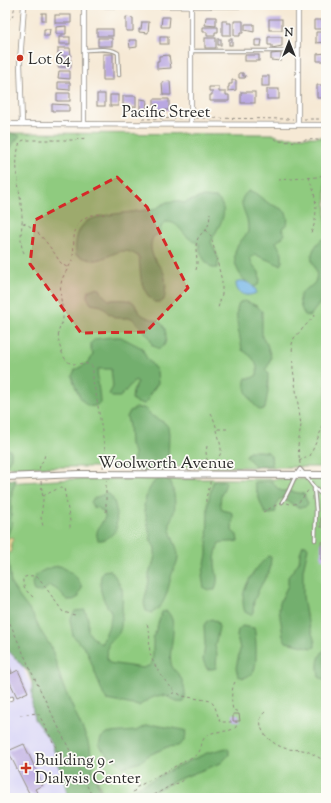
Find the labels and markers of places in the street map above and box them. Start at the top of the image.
place label: Lot 64 [28,49,71,72]
marker: Lot 64 [15,53,25,63]
place label: Building 9 - Dialysis Center [35,750,141,791]
marker: Building 9 - Dialysis Center [20,762,32,774]

